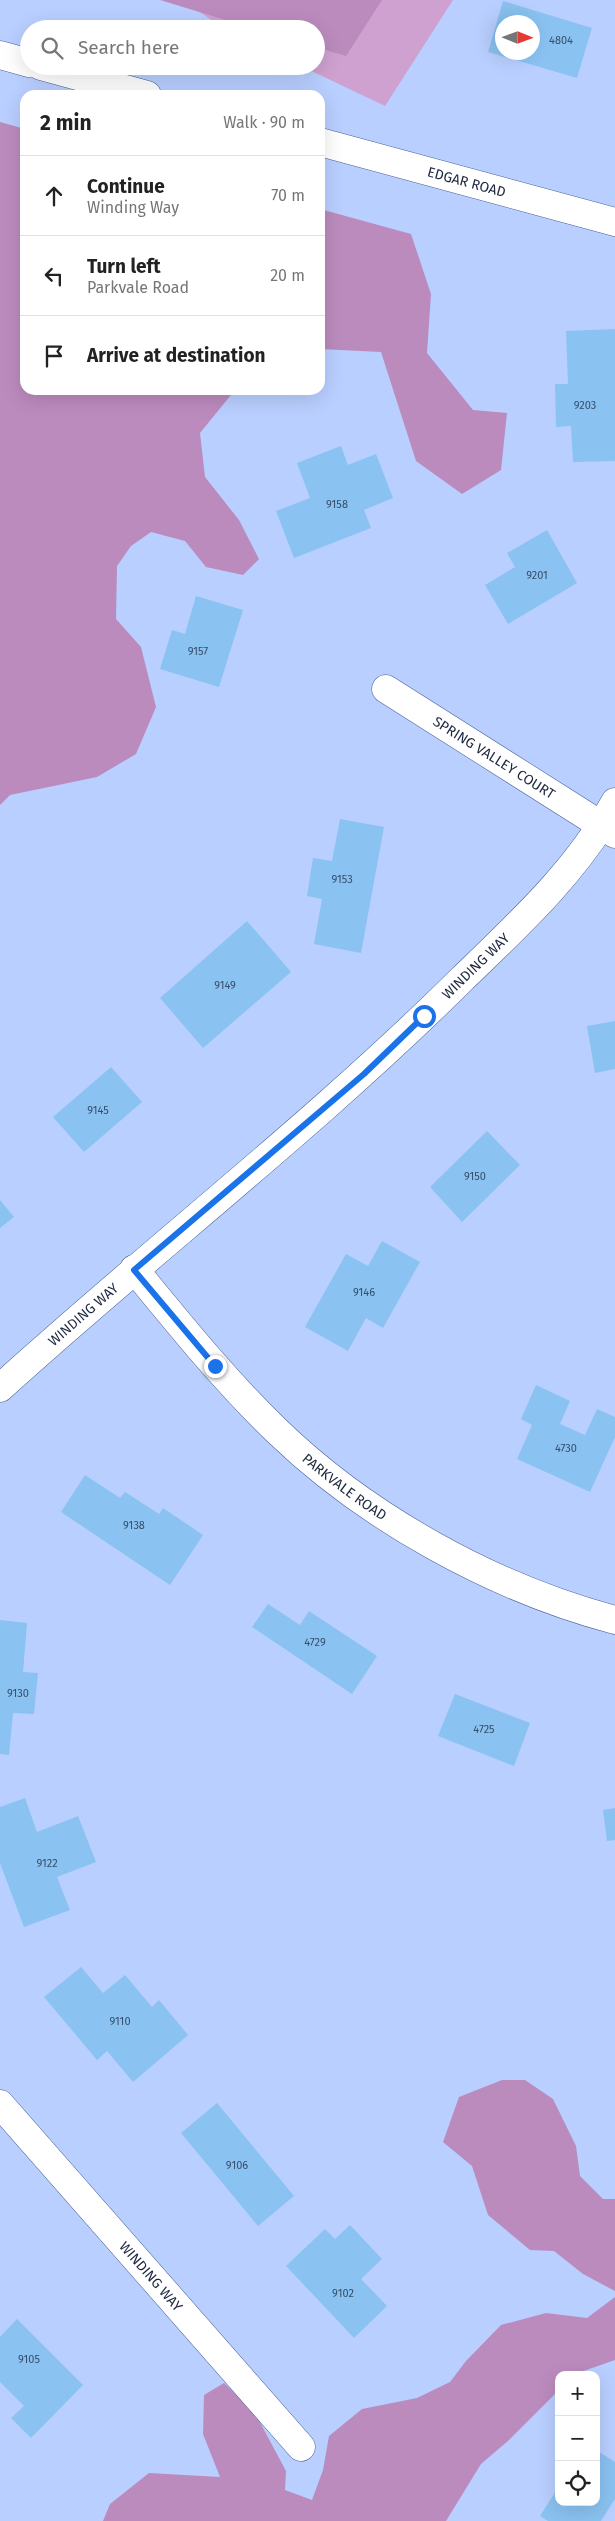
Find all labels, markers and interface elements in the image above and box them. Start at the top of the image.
north arrow [495,15,540,60]
search box [20,20,325,75]
icon: search [38,34,66,62]
house number: 4804 [549,34,573,47]
text: Search here [78,36,179,59]
text: 2 min [40,110,92,136]
text: Walk · 90 m [223,113,305,132]
street label: EDGAR ROAD [426,163,508,201]
text: Continue [87,175,165,198]
icon: ahead [40,182,68,210]
text: 70 m [271,186,305,205]
text: Winding Way [87,198,179,217]
text: Turn left [87,255,161,278]
icon: left [40,262,68,290]
text: 20 m [270,266,305,285]
text: Parkvale Road [87,278,189,297]
icon: arrive [40,342,68,370]
text: Arrive at destination [87,344,266,367]
house number: 9203 [574,399,596,412]
house number: 9158 [326,498,348,511]
house number: 9201 [526,569,548,582]
house number: 9157 [188,645,208,658]
street label: SPRING VALLEY COURT [430,713,559,803]
house number: 9153 [331,873,353,886]
street label: WINDING WAY [438,929,513,1002]
house number: 9149 [214,979,236,992]
route start [413,1005,436,1028]
house number: 9145 [87,1104,109,1117]
house number: 9150 [464,1170,486,1183]
street label: WINDING WAY [45,1279,122,1349]
house number: 9146 [353,1286,375,1299]
route end [204,1355,227,1378]
house number: 4730 [555,1442,577,1455]
street label: PARKVALE ROAD [299,1450,390,1524]
house number: 9138 [123,1519,145,1532]
house number: 4729 [304,1636,326,1649]
house number: 9130 [7,1687,29,1700]
house number: 4725 [473,1723,495,1736]
house number: 9122 [36,1857,58,1870]
house number: 9110 [109,2015,131,2028]
house number: 9106 [226,2159,248,2172]
street label: WINDING WAY [116,2238,186,2315]
house number: 9102 [332,2287,354,2300]
house number: 9105 [18,2353,40,2366]
map controls [555,2371,600,2506]
button: + [555,2371,600,2416]
button: − [555,2416,600,2461]
button: locate [555,2461,600,2506]

